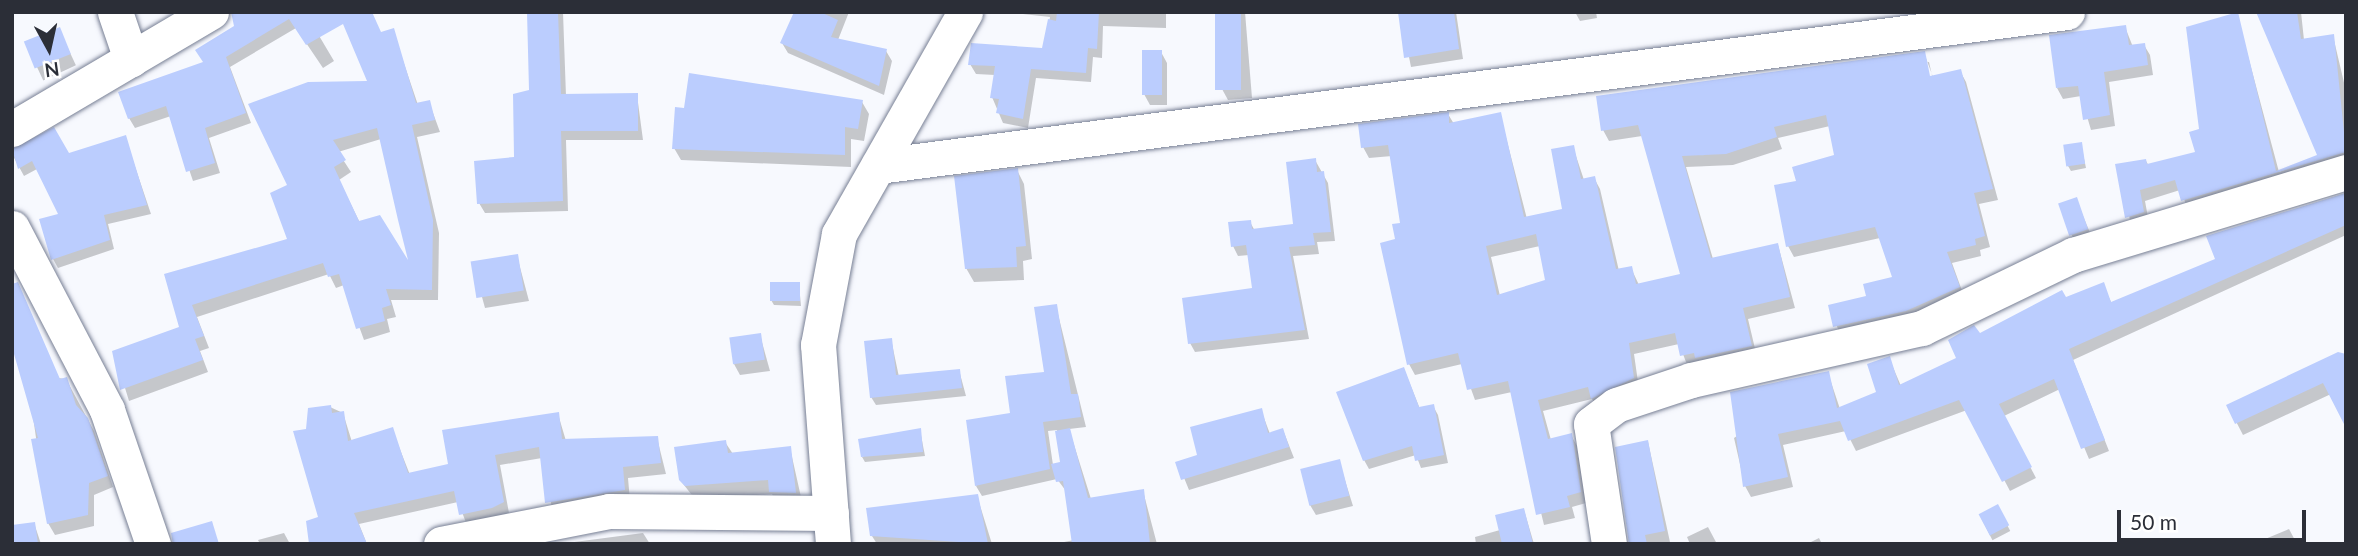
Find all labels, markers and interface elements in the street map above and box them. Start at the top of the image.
north arrow [14,14,84,84]
text: N [43,58,61,83]
scale bar [2120,496,2309,540]
text: 50 m [2130,509,2177,534]

